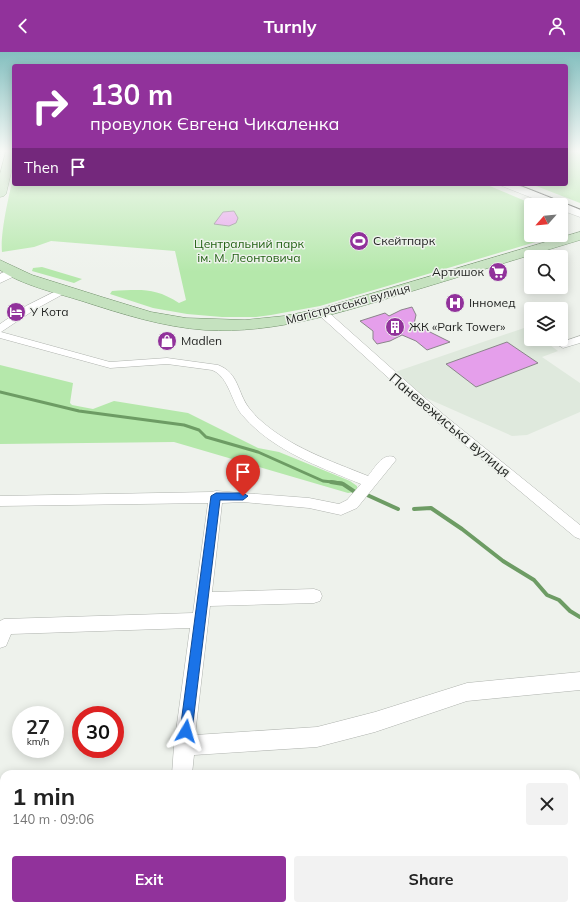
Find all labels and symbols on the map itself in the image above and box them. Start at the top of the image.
north arrow [524,198,568,242]
sports icon: Скейтпарк [348,230,370,252]
place label: Скейтпарк [373,233,436,248]
park label: Центральний парк ім. М. Леонтовича [194,236,305,265]
supermarket icon: Артишок [487,261,509,283]
place label: Артишок [432,264,485,279]
street label: Магістратська вулиця [284,280,412,327]
hospital icon: Інномед [444,292,466,314]
place label: Інномед [469,295,515,310]
hotel icon: У Кота [5,301,27,323]
place label: У Кота [29,304,69,319]
building icon: ЖК «Park Tower» [384,316,406,338]
place label: ЖК «Park Tower» [409,319,506,334]
shop icon: Madlen [156,330,178,352]
place label: Madlen [181,333,222,348]
street label: Паневежиська вулиця [386,369,514,481]
pin [226,455,260,496]
speed limit sign: 30 [72,706,124,758]
position arrow [165,710,207,752]

